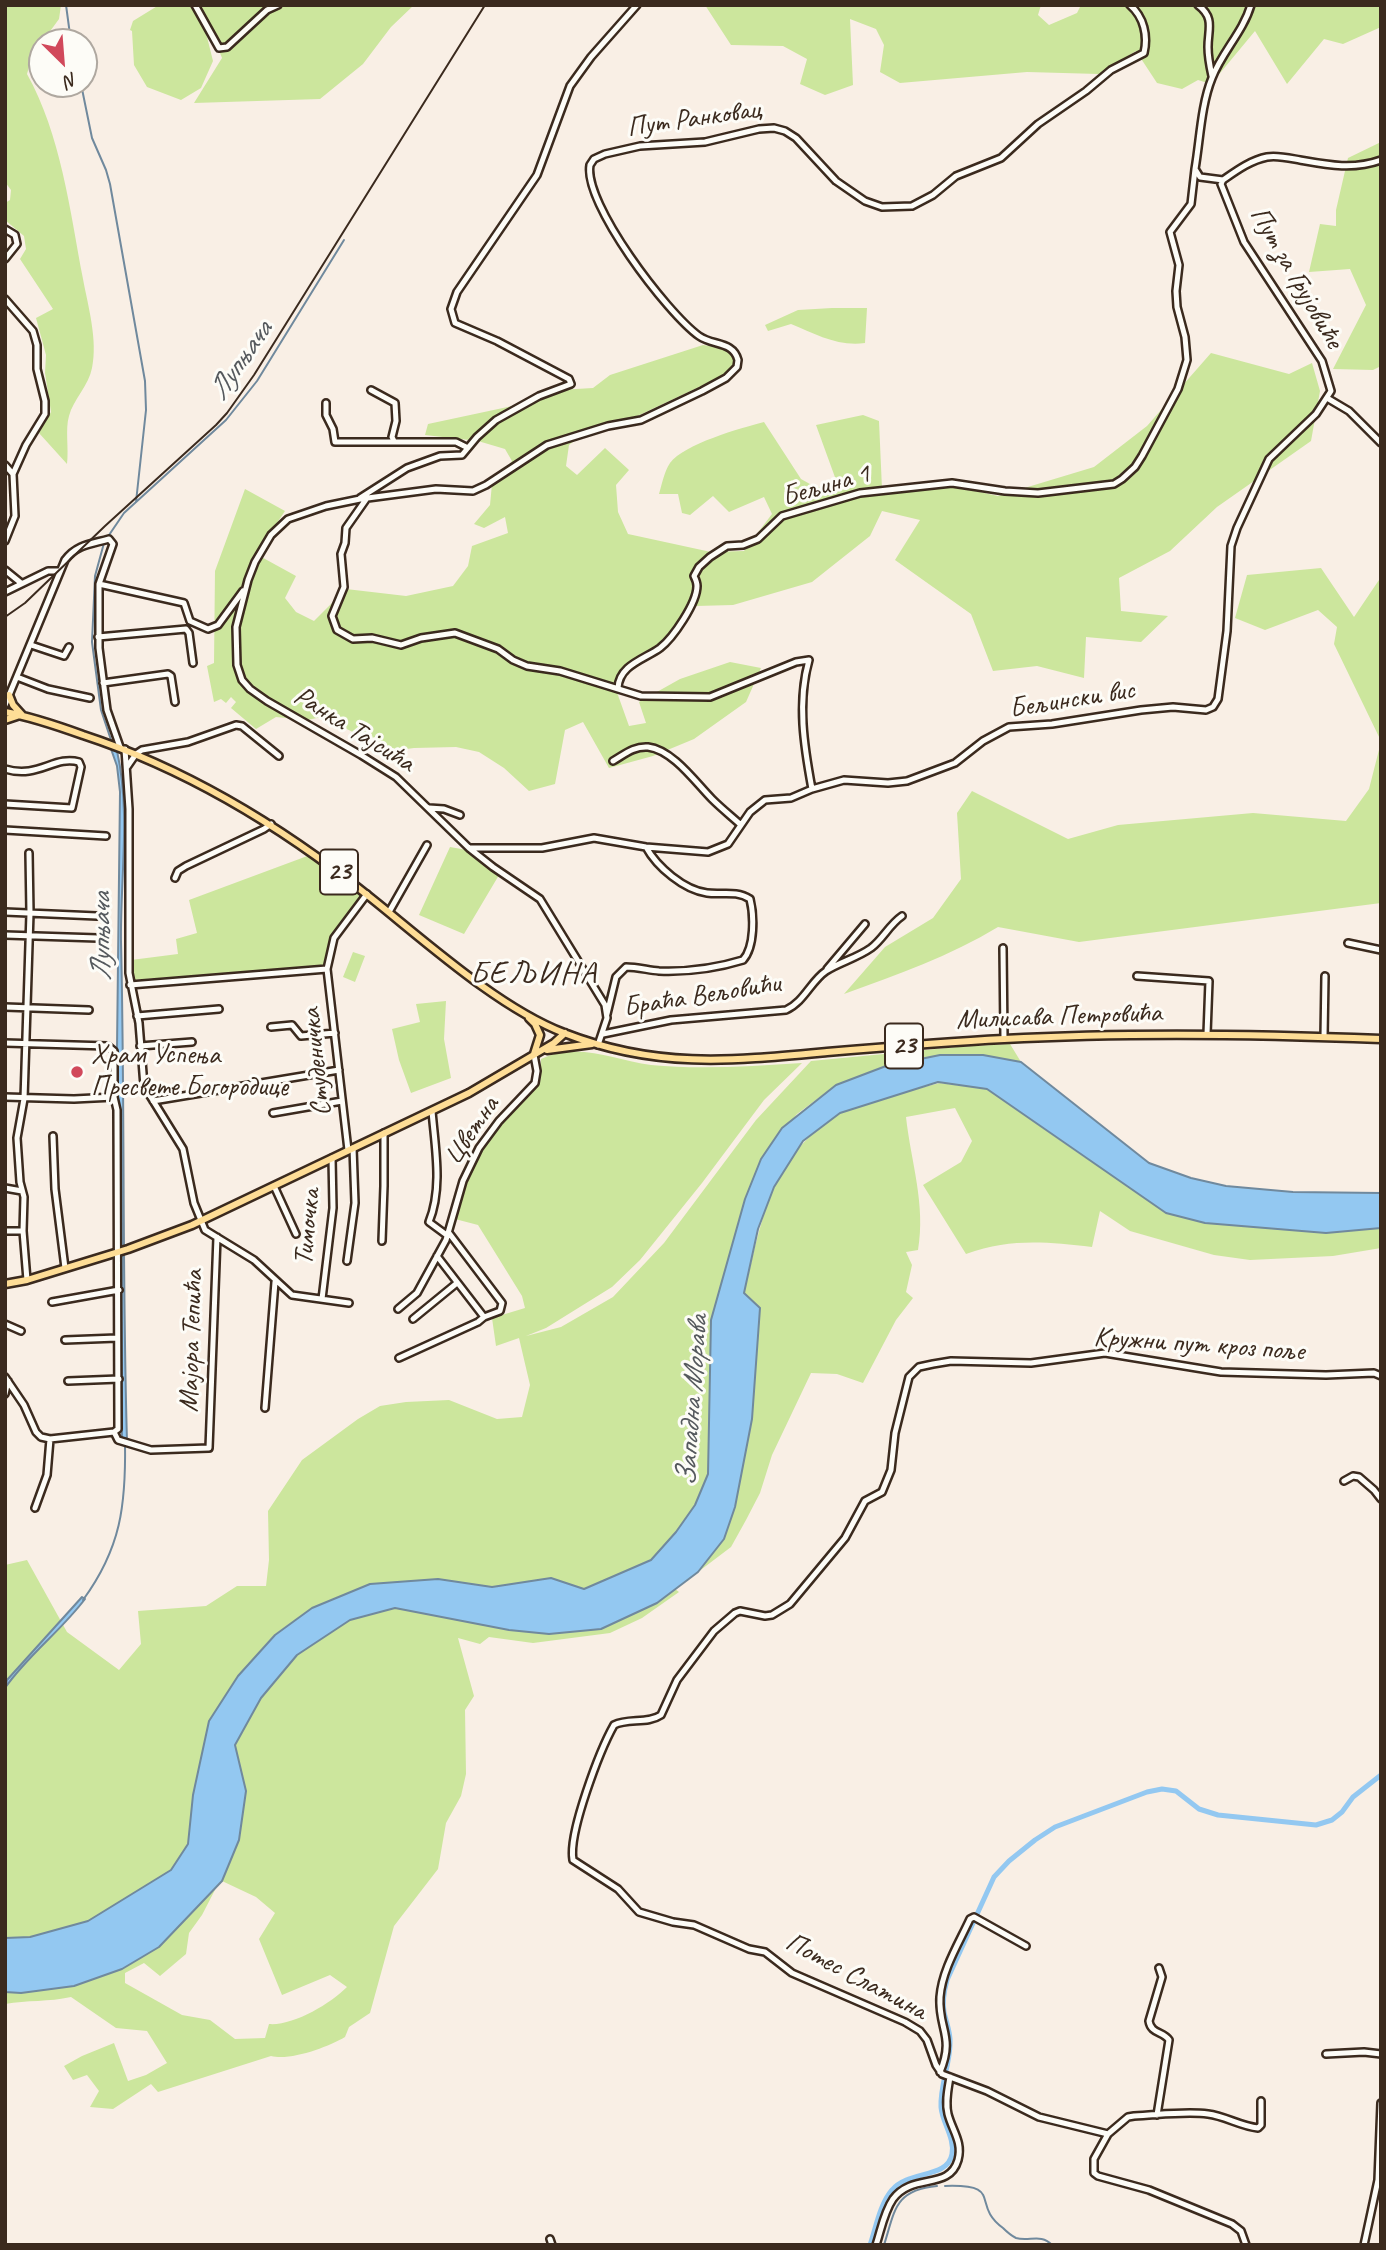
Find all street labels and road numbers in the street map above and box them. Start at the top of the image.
street label: Пут Ранковац [625,93,763,145]
street label: Пут за Грујовиће [1242,201,1350,355]
street label: Бељина 1 [778,457,874,515]
street label: Бељински вис [1007,674,1137,726]
street label: Ранка Тајсића [287,680,421,780]
road number: 23 [320,850,358,894]
street label: Браћа Вељовићи [621,967,783,1025]
street label: Милисава Петровића [956,997,1162,1037]
street label: Студеничка [295,1006,339,1118]
road number: 23 [885,1023,923,1068]
street label: Цветна [437,1090,507,1172]
street label: Тимочка [287,1187,329,1267]
street label: Мајора Тепића [173,1269,211,1413]
street label: Кружни пут кроз поље [1093,1321,1305,1369]
street label: Потес Слатина [780,1926,932,2028]

